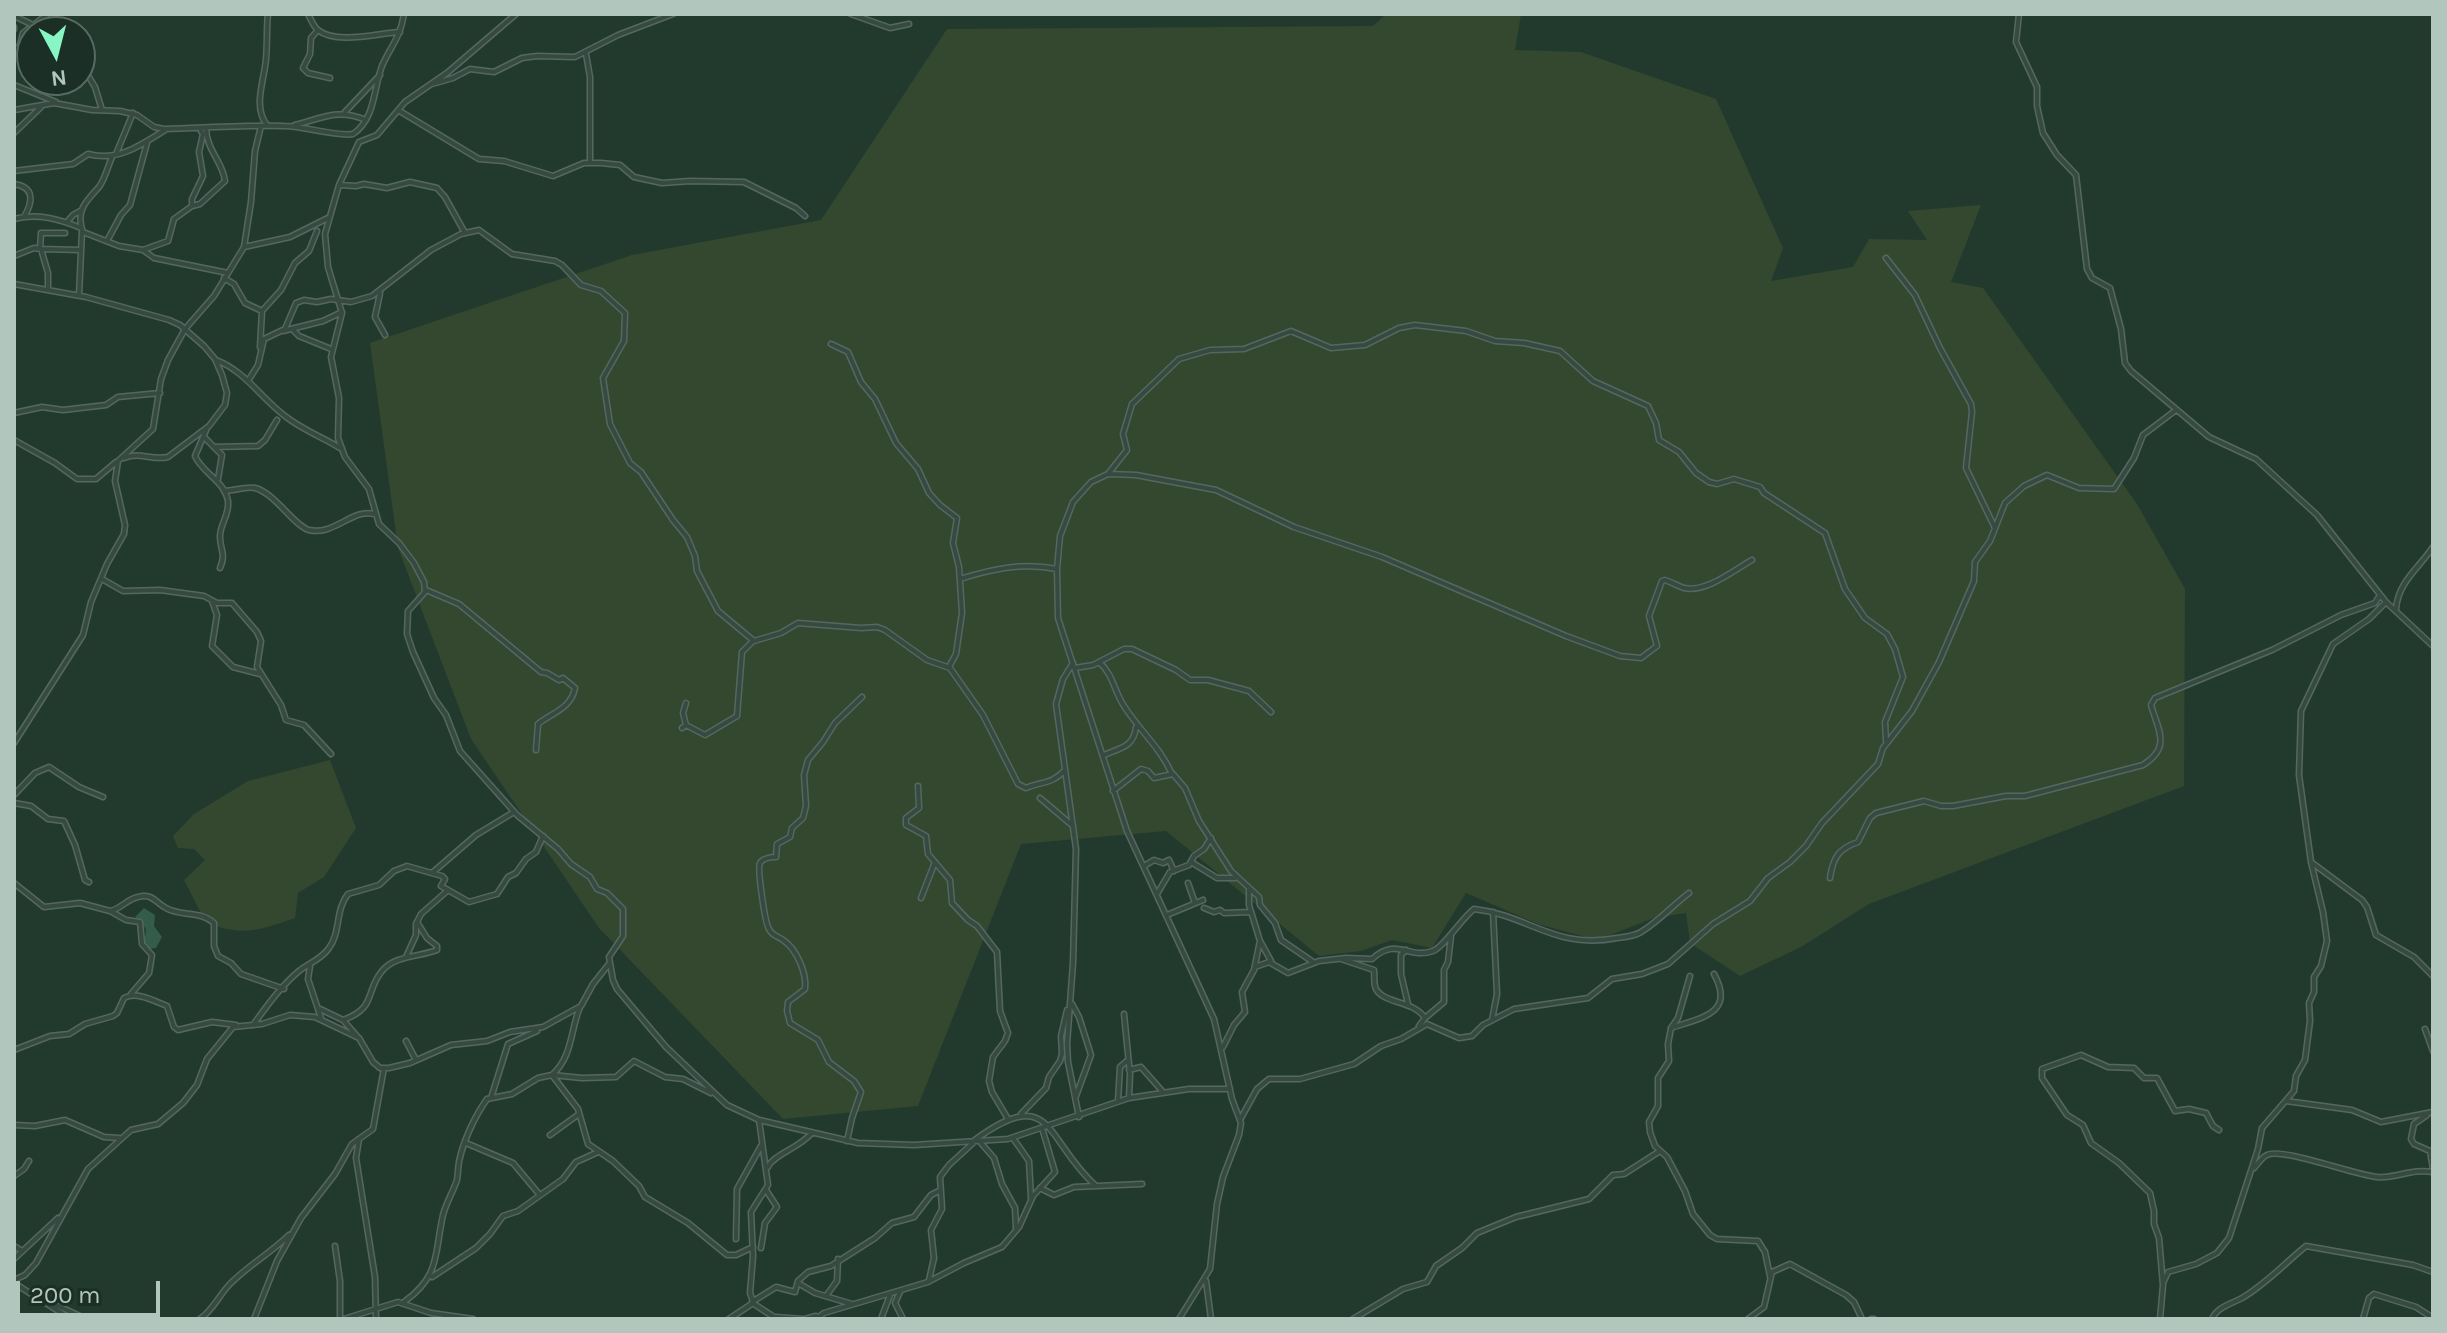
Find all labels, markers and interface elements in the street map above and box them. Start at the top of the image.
north arrow [16,16,96,96]
text: N [49,64,68,92]
scale bar [20,1265,164,1315]
text: 200 m [30,1281,101,1309]

